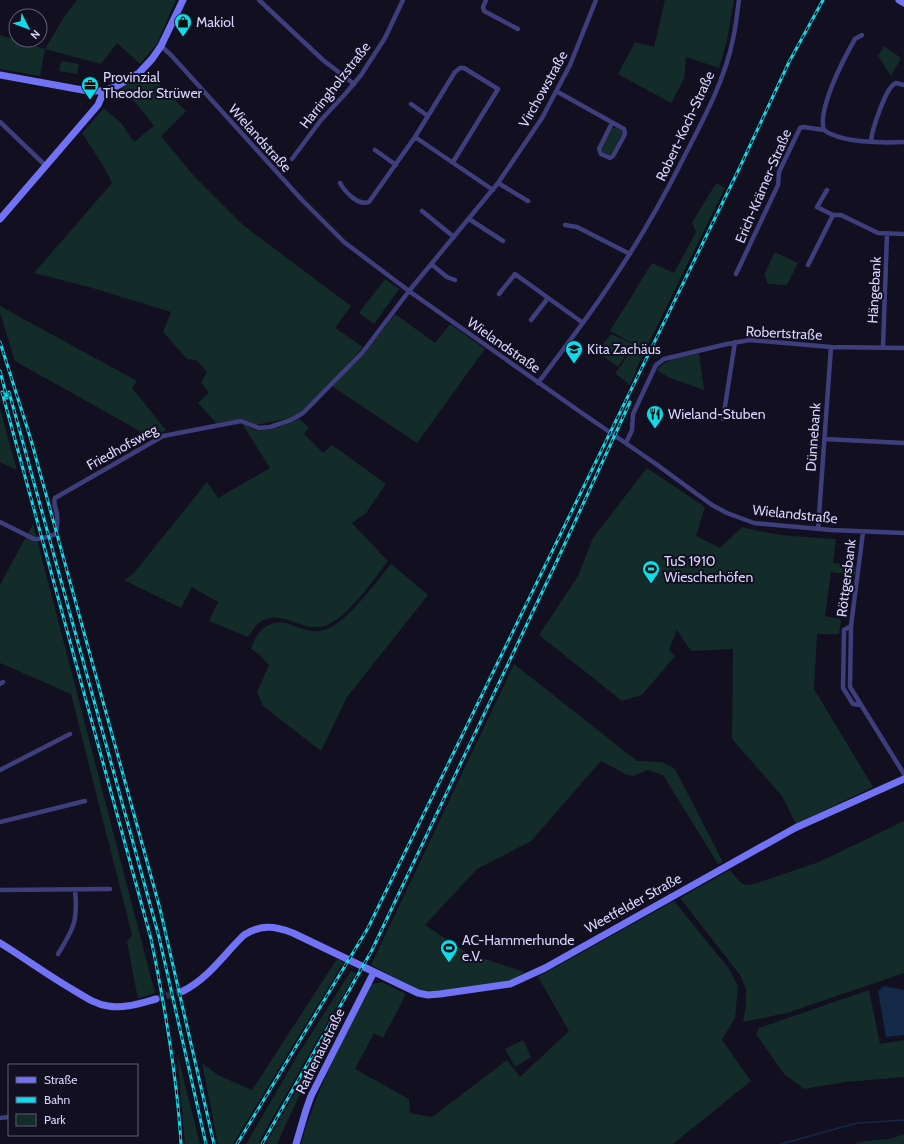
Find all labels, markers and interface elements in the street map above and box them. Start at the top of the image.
north arrow [8,8,48,48]
shop icon: Makiol [173,12,193,37]
place label: Makiol [196,13,235,31]
text: N [28,27,43,42]
street label: Harringholzstraße [296,38,374,132]
street label: Virchowstraße [515,48,571,130]
place label: Provinzial Theodor Strüwer [103,68,203,102]
street label: Robert-Koch-Straße [652,68,718,184]
office icon: Provinzial Theodor Strüwer [80,75,100,100]
street label: Wielandstraße [225,100,295,176]
street label: Erich-Krämer-Straße [731,126,795,246]
street label: Hängebank [863,255,885,324]
street label: Wielandstraße [464,313,544,377]
street label: Robertstraße [745,322,823,344]
school or university icon: Kita Zachäus [564,339,584,364]
place label: Kita Zachäus [587,340,661,358]
street label: Dünnebank [802,401,824,472]
restaurant icon: Wieland-Stuben [645,404,665,429]
place label: Wieland-Stuben [668,405,766,423]
street label: Friedhofsweg [83,420,162,474]
street label: Wielandstraße [751,501,839,527]
street label: Röttgersbank [832,537,860,618]
place label: TuS 1910 Wiescherhöfen [664,552,754,586]
sports icon: TuS 1910 Wiescherhöfen [641,559,661,584]
street label: Weetfelder Straße [581,869,685,937]
place label: AC-Hammerhunde e.V. [462,931,574,965]
sports icon: AC-Hammerhunde e.V. [439,938,459,963]
street label: Rathenaustraße [292,1005,348,1097]
legend [8,1064,138,1136]
text: Straße [44,1072,77,1087]
text: Bahn [44,1092,70,1107]
text: Park [44,1112,66,1127]

